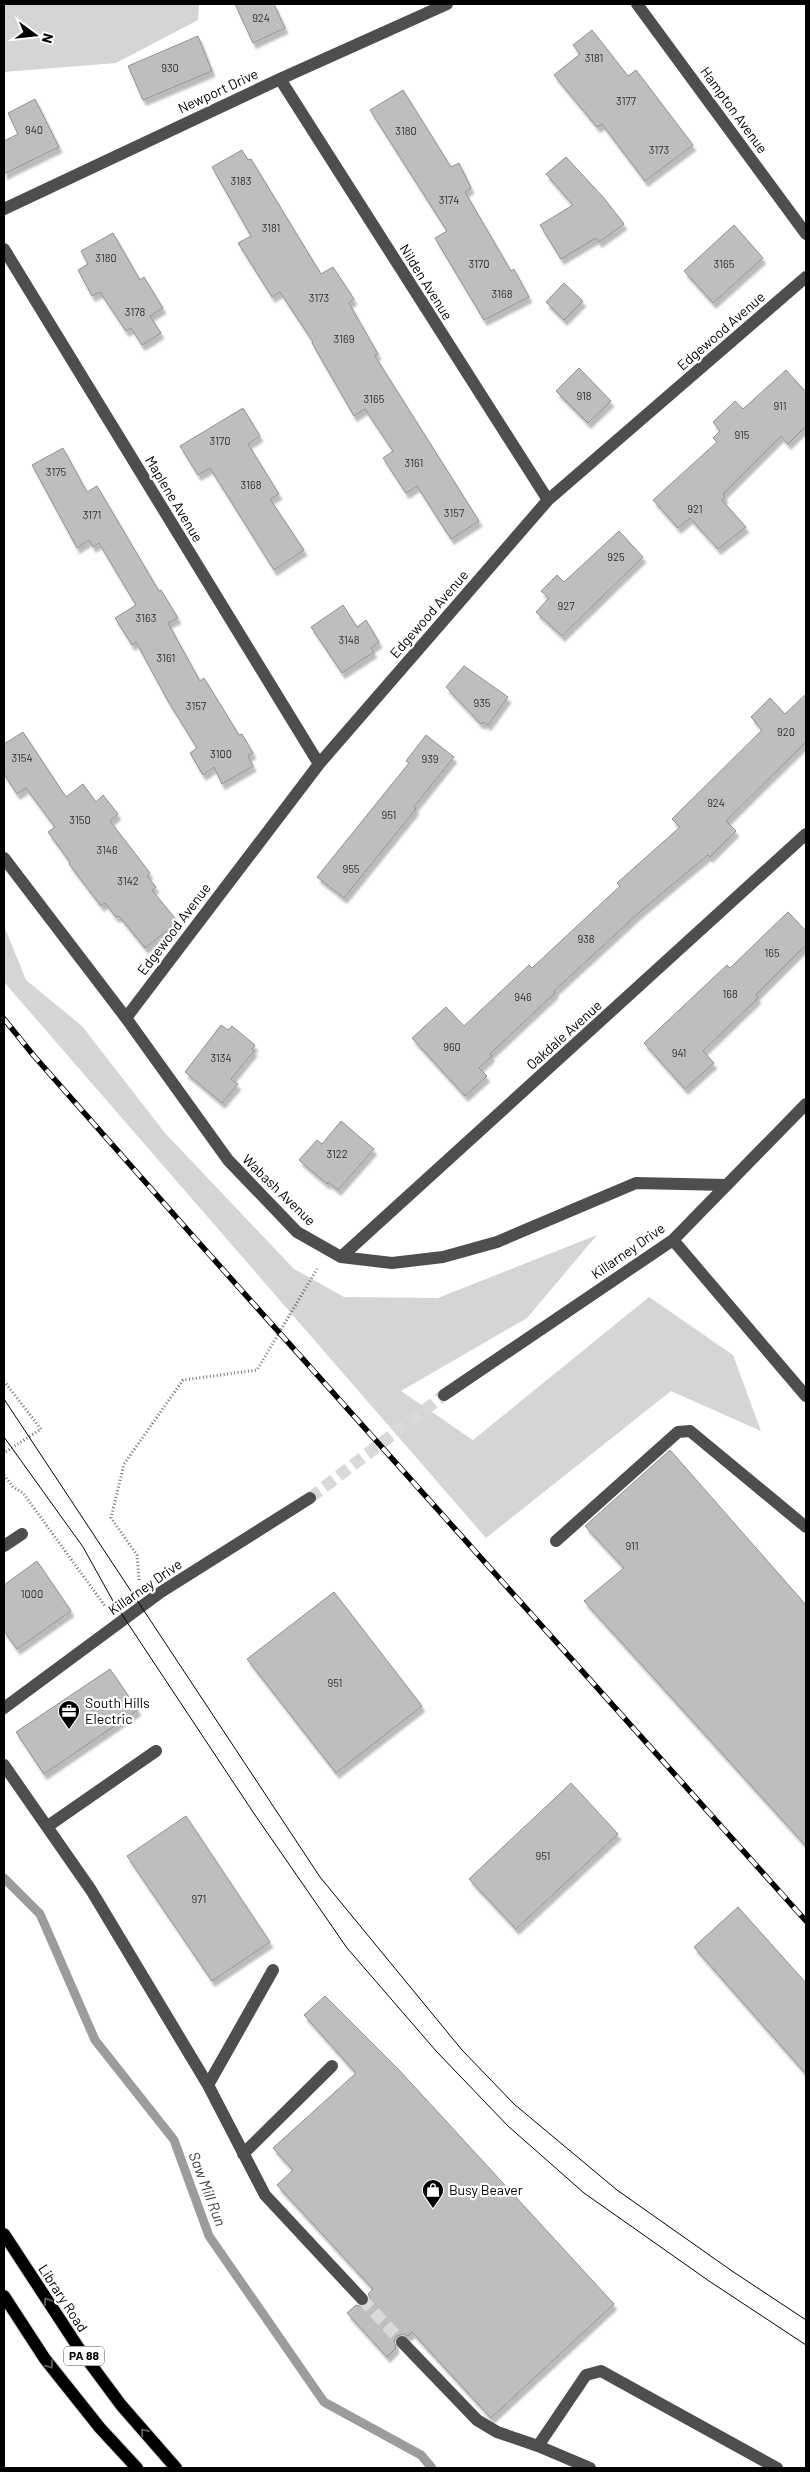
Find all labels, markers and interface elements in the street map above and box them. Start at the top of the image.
north arrow [10,10,60,60]
house number: 924 [252,11,270,24]
text: N [39,32,57,45]
house number: 3181 [585,51,603,64]
house number: 930 [161,61,179,74]
street label: Hampton Avenue [697,63,772,156]
street label: Newport Drive [175,65,261,117]
house number: 3177 [616,94,636,107]
house number: 940 [25,123,43,136]
house number: 3180 [395,124,417,137]
house number: 3173 [649,143,669,156]
house number: 3183 [231,174,251,187]
house number: 3174 [439,193,459,206]
house number: 3181 [262,221,280,234]
street label: Nilden Avenue [396,241,456,323]
house number: 3180 [95,251,117,264]
house number: 3170 [469,257,489,270]
house number: 3165 [714,257,735,270]
house number: 3168 [492,287,513,300]
street label: Edgewood Avenue [673,288,768,373]
house number: 3173 [309,291,329,304]
house number: 3178 [125,305,145,318]
house number: 3169 [334,332,355,345]
house number: 918 [576,389,592,402]
house number: 3165 [364,392,385,405]
house number: 911 [773,399,787,412]
house number: 915 [734,428,750,441]
house number: 3170 [210,434,230,447]
street label: Maplene Avenue [142,452,207,545]
house number: 3161 [405,456,423,469]
house number: 3175 [46,465,66,478]
house number: 3168 [241,478,262,491]
house number: 921 [687,502,703,515]
house number: 3157 [444,506,464,519]
house number: 3171 [83,508,101,521]
house number: 925 [607,550,625,563]
street label: Edgewood Avenue [386,566,471,661]
house number: 927 [558,599,574,612]
house number: 3163 [136,611,156,624]
house number: 3148 [338,633,360,646]
house number: 3161 [157,651,175,664]
house number: 935 [473,696,491,709]
house number: 3157 [186,699,206,712]
house number: 920 [777,725,795,738]
house number: 3100 [210,747,232,760]
house number: 3154 [11,751,33,764]
house number: 939 [421,752,439,765]
house number: 924 [707,796,725,809]
house number: 951 [382,808,396,821]
house number: 3150 [69,813,91,826]
house number: 3146 [96,843,118,856]
house number: 955 [342,862,360,875]
house number: 3142 [117,874,139,887]
street label: Edgewood Avenue [133,879,214,978]
house number: 938 [577,932,595,945]
house number: 165 [764,946,780,959]
house number: 168 [722,987,738,1000]
house number: 946 [514,990,532,1003]
street label: Oakdale Avenue [523,996,605,1073]
house number: 960 [443,1040,461,1053]
house number: 941 [672,1046,686,1059]
house number: 3134 [210,1051,232,1064]
house number: 3122 [326,1147,348,1160]
street label: Wabash Avenue [239,1150,319,1229]
street label: Killarney Drive [588,1219,668,1282]
house number: 911 [625,1539,639,1552]
street label: Killarney Drive [105,1555,185,1618]
house number: 1000 [21,1587,43,1600]
house number: 951 [328,1676,342,1689]
place label: South Hills Electric [85,1694,150,1727]
office icon: South Hills Electric [57,1699,81,1730]
house number: 951 [536,1849,550,1862]
house number: 971 [192,1892,206,1905]
water label: Saw Mill Run [186,2149,230,2228]
shop icon: Busy Beaver [421,2178,445,2209]
place label: Busy Beaver [449,2181,523,2198]
street label: Library Road [35,2261,92,2335]
one-way arrow [44,2297,54,2306]
road number: PA 88 [64,2346,104,2366]
one-way arrow [45,2359,53,2368]
one-way arrow [140,2428,149,2437]

